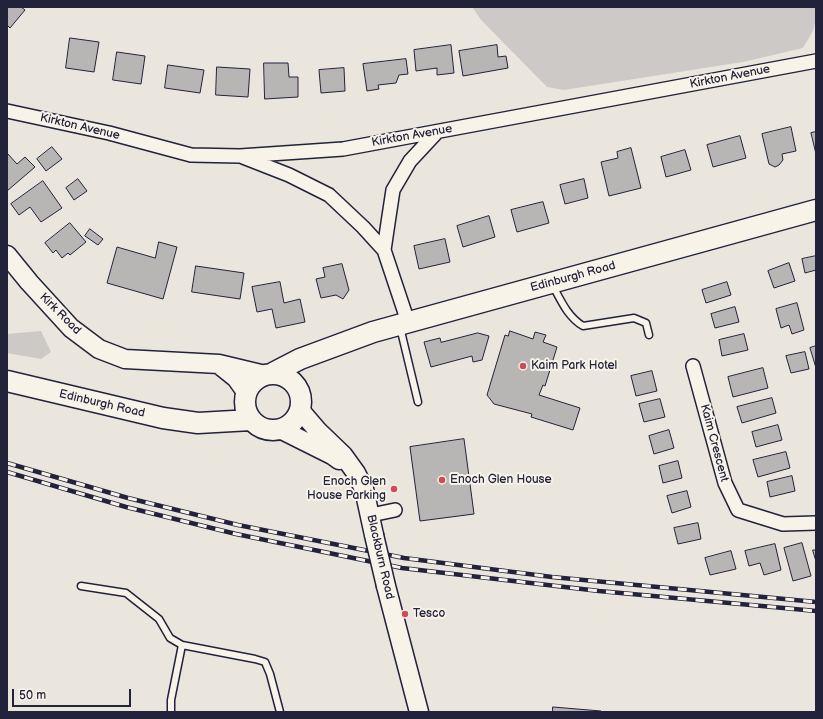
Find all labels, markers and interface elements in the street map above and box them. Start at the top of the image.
street label: Kirkton Avenue [689,62,771,92]
street label: Kirkton Avenue [39,111,121,143]
street label: Kirkton Avenue [371,122,453,150]
street label: Edinburgh Road [529,259,617,295]
street label: Kirk Road [36,290,84,338]
place label: Kaim Park Hotel [531,359,617,373]
marker: Kaim Park Hotel [518,361,528,371]
street label: Edinburgh Road [58,387,146,421]
street label: Kaim Crescent [697,402,731,484]
place label: Enoch Glen House [450,473,552,487]
place label: Enoch Glen House Parking [307,475,386,503]
marker: Enoch Glen House [437,475,447,485]
marker: Enoch Glen House Parking [389,484,399,494]
street label: Blackburn Road [363,513,397,601]
place label: Tesco [413,607,445,621]
marker: Tesco [400,609,410,619]
scale bar [14,681,133,707]
text: 50 m [19,688,46,703]

